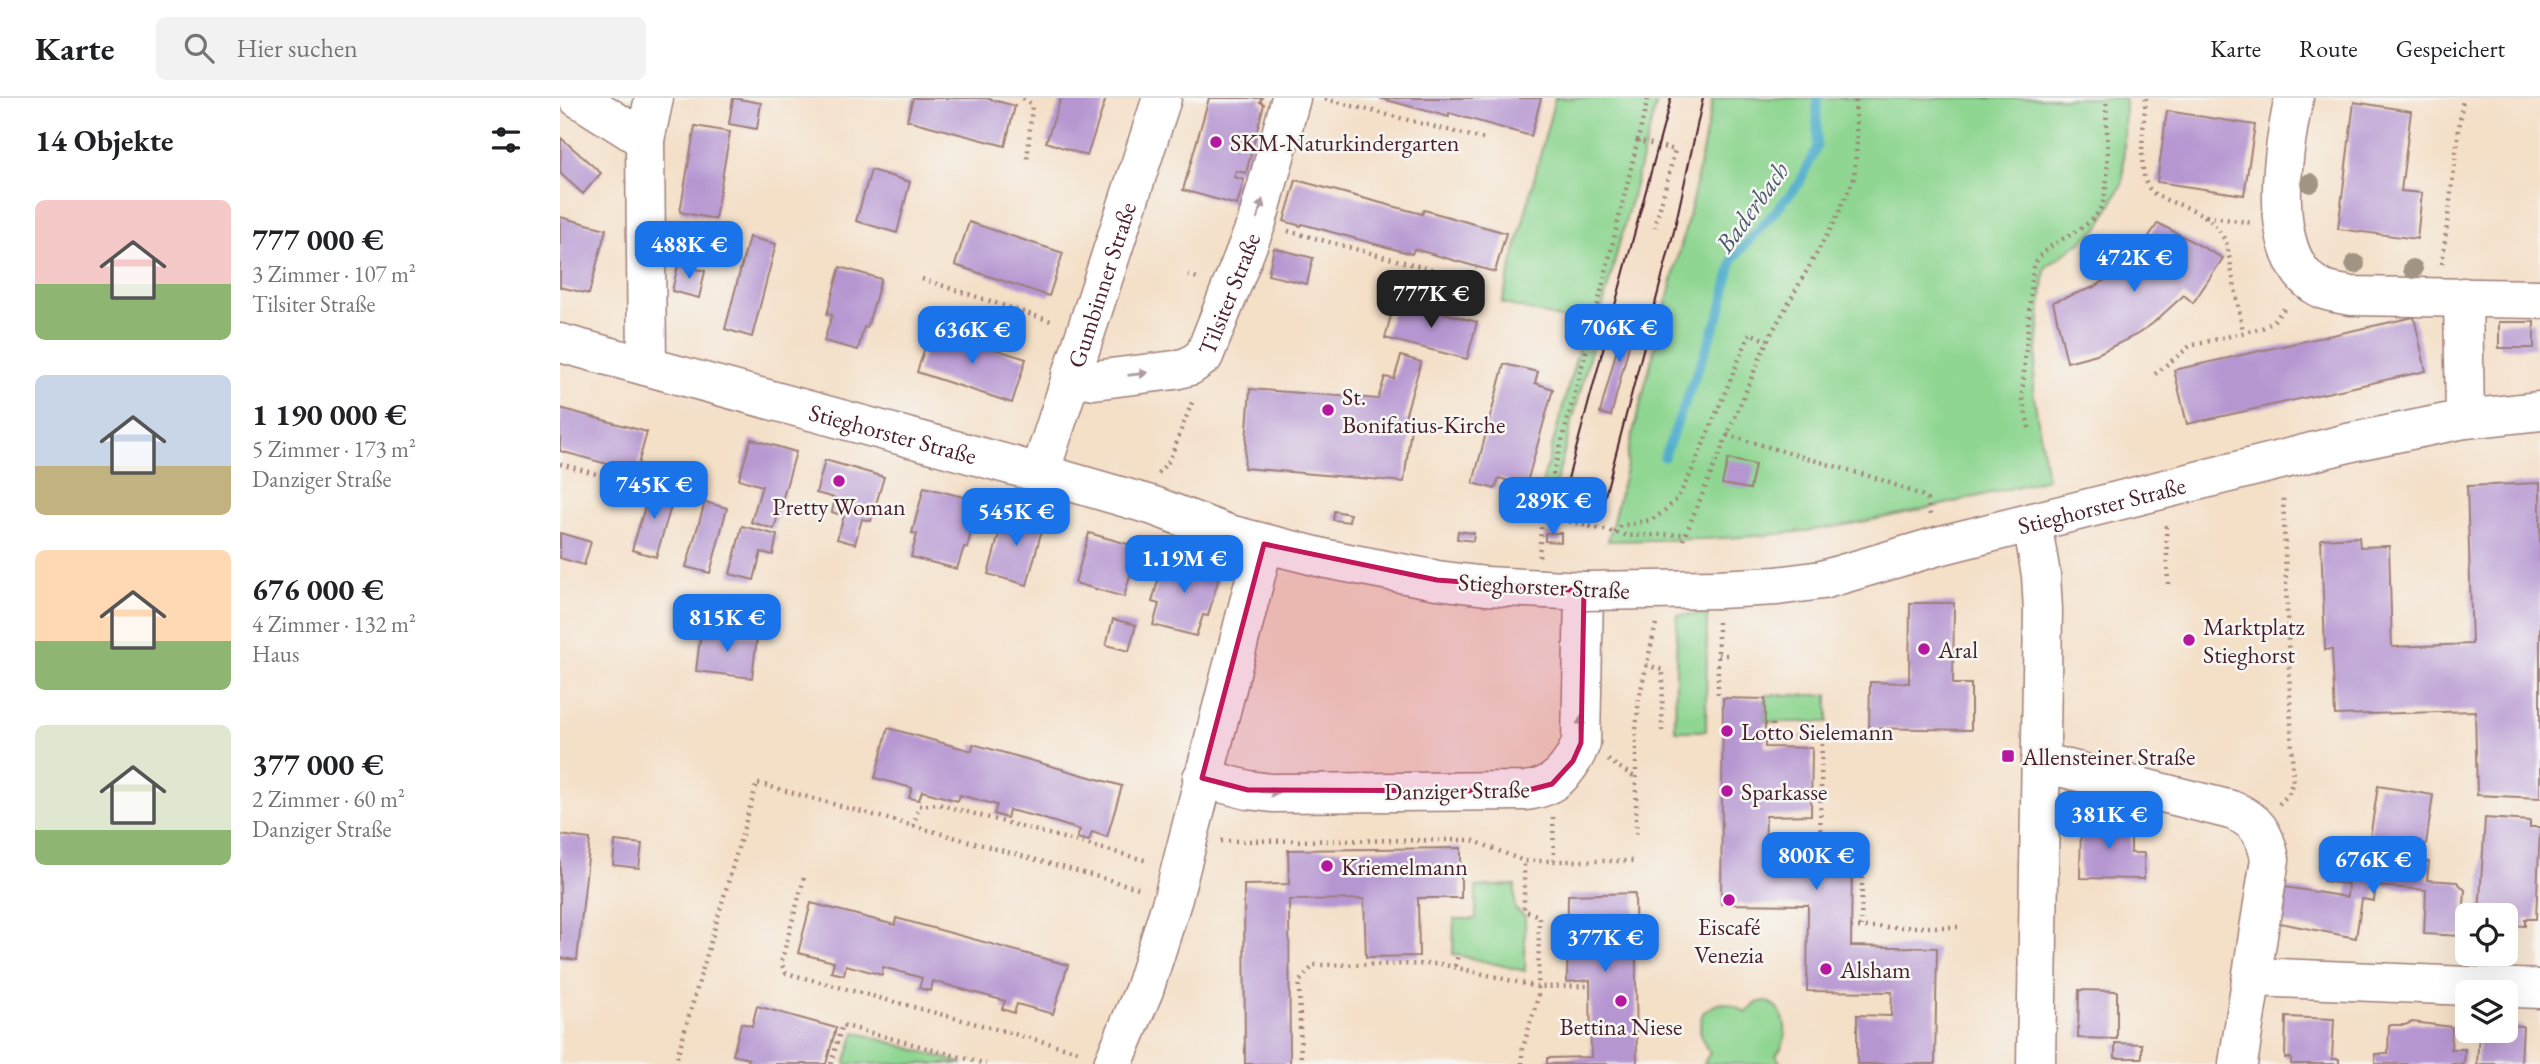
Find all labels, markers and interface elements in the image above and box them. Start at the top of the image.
search box [156,17,646,80]
text: Karte [35,27,114,70]
icon: search [180,29,218,67]
text: Hier suchen [236,31,358,65]
text: Karte [2210,33,2261,64]
text: Route [2299,33,2358,64]
text: Gespeichert [2396,33,2505,64]
text: 14 Objekte [35,121,174,160]
icon: filters [487,121,525,159]
place label: SKM-Naturkindergarten [1230,127,1460,158]
marker: SKM-Naturkindergarten [1208,134,1224,150]
water label: Baderbach [1707,154,1797,260]
street label: Gumbinner Straße [1060,198,1143,372]
one-way arrow [1256,198,1266,219]
text: 777 000 € [252,220,384,259]
pin: 488K € [632,222,746,281]
icon: home [91,228,175,312]
street label: Tilsiter Straße [1191,228,1267,359]
text: 488K € [651,229,727,259]
pin: 472K € [2077,234,2191,294]
text: 472K € [2096,242,2172,272]
text: 3 Zimmer · 107 m² [252,259,416,289]
pin: 777K € [1374,271,1488,330]
text: 777K € [1393,278,1469,308]
text: Tilsiter Straße [252,289,375,319]
pin: 706K € [1562,304,1676,364]
pin: 636K € [915,306,1029,366]
text: 706K € [1581,312,1657,342]
text: 636K € [934,314,1010,344]
one-way arrow [1127,369,1149,380]
place label: St. Bonifatius-Kirche [1342,381,1505,440]
text: 1 190 000 € [252,395,407,434]
street label: Stieghorster Straße [806,396,980,471]
marker: St. Bonifatius-Kirche [1320,402,1336,418]
icon: home [91,403,175,487]
text: 5 Zimmer · 173 m² [252,434,416,464]
pin: 745K € [597,462,711,521]
text: Danziger Straße [252,464,392,494]
text: 745K € [616,469,692,499]
street label: Stieghorster Straße [2014,469,2189,541]
marker: Pretty Woman [831,473,847,489]
pin: 289K € [1496,478,1610,537]
text: 289K € [1515,485,1591,515]
pin: 545K € [959,489,1073,548]
place label: Pretty Woman [772,491,906,522]
text: 545K € [978,496,1054,526]
pin: 1.19M € [1119,536,1249,595]
text: 1.19M € [1141,543,1227,573]
street label: Stieghorster Straße [1457,566,1631,606]
text: 676 000 € [252,570,384,609]
icon: home [91,578,175,662]
pin: 815K € [670,594,784,654]
text: 815K € [689,602,765,632]
text: 4 Zimmer · 132 m² [252,609,416,639]
place label: Marktplatz Stieghorst [2203,611,2305,670]
marker: Marktplatz Stieghorst [2181,632,2197,648]
place label: Aral [1937,634,1978,665]
text: Haus [252,639,299,669]
marker: Aral [1916,641,1932,657]
one-way arrow [1575,715,1587,737]
place label: Lotto Sielemann [1741,716,1894,747]
marker: Lotto Sielemann [1719,723,1735,739]
place label: Allensteiner Straße [2021,741,2195,772]
text: 377 000 € [252,745,384,784]
marker: Allensteiner Straße [2000,748,2016,764]
icon: home [91,753,175,837]
street label: Danziger Straße [1384,773,1530,807]
place label: Sparkasse [1741,776,1827,807]
marker: Sparkasse [1719,783,1735,799]
text: 2 Zimmer · 60 m² [252,784,405,814]
one-way arrow [1258,787,1280,798]
pin: 381K € [2052,792,2166,851]
text: 381K € [2071,799,2147,829]
text: Danziger Straße [252,814,392,844]
pin: 800K € [1759,832,1873,892]
pin: 676K € [2316,836,2430,896]
text: 800K € [1778,840,1854,870]
text: 676K € [2335,844,2411,874]
place label: Kriemelmann [1341,851,1468,882]
marker: Kriemelmann [1319,858,1335,874]
marker: Eiscafé Venezia [1721,892,1737,908]
map controls [2455,903,2518,1043]
button: locate [2455,903,2518,966]
place label: Eiscafé Venezia [1694,911,1764,970]
pin: 377K € [1548,914,1662,974]
text: 377K € [1567,922,1643,952]
place label: Alsham [1839,954,1911,985]
marker: Alsham [1818,961,1834,977]
button: layers [2455,980,2518,1043]
marker: Bettina Niese [1613,993,1629,1009]
place label: Bettina Niese [1560,1011,1682,1042]

